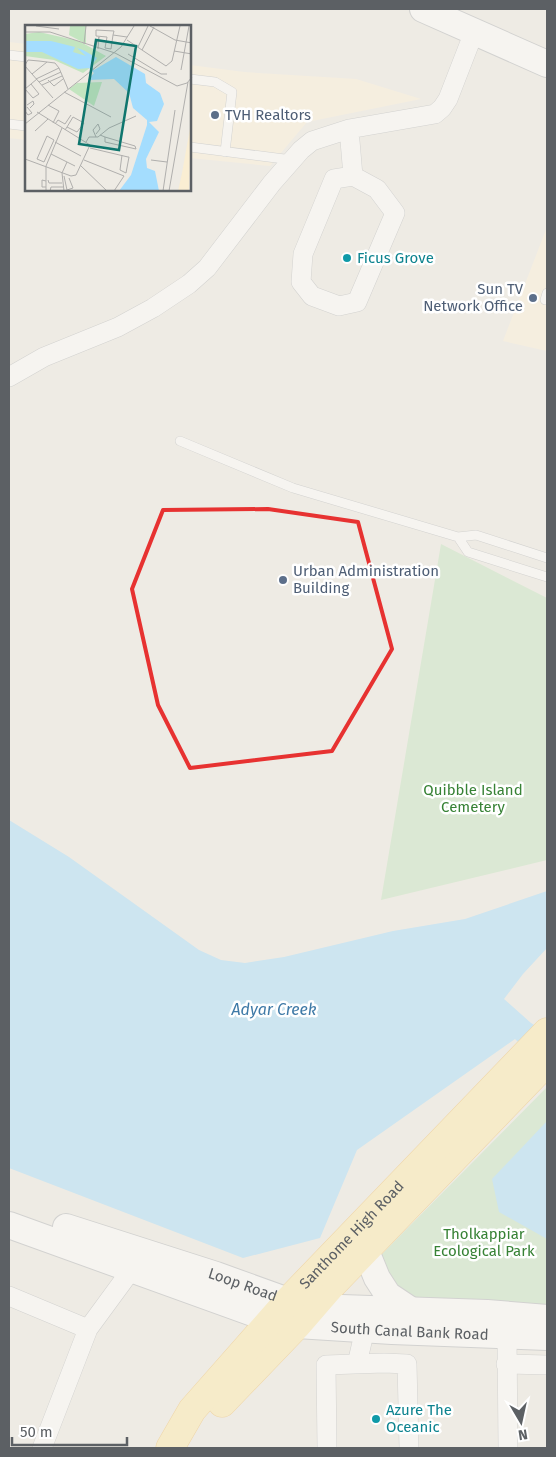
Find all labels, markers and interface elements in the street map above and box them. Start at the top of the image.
inset map [25,25,191,191]
place label: TVH Realtors [225,106,311,124]
marker: TVH Realtors [209,109,221,121]
place label: Ficus Grove [357,249,434,267]
marker: Ficus Grove [341,252,353,264]
place label: Sun TV Network Office [423,280,524,315]
marker: Sun TV Network Office [527,292,539,304]
place label: Urban Administration Building [293,562,439,597]
marker: Urban Administration Building [277,574,289,586]
park label: Quibble Island Cemetery [423,781,523,816]
water label: Adyar Creek [231,1000,317,1019]
street label: Santhome High Road [296,1177,408,1293]
park label: Tholkappiar Ecological Park [433,1225,535,1260]
street label: Loop Road [206,1264,280,1305]
street label: South Canal Bank Road [330,1318,489,1344]
north arrow [496,1397,546,1447]
place label: Azure The Oceanic [386,1401,452,1436]
marker: Azure The Oceanic [370,1413,382,1425]
scale bar [12,1414,128,1446]
text: 50 m [20,1423,53,1441]
text: N [517,1425,529,1443]

